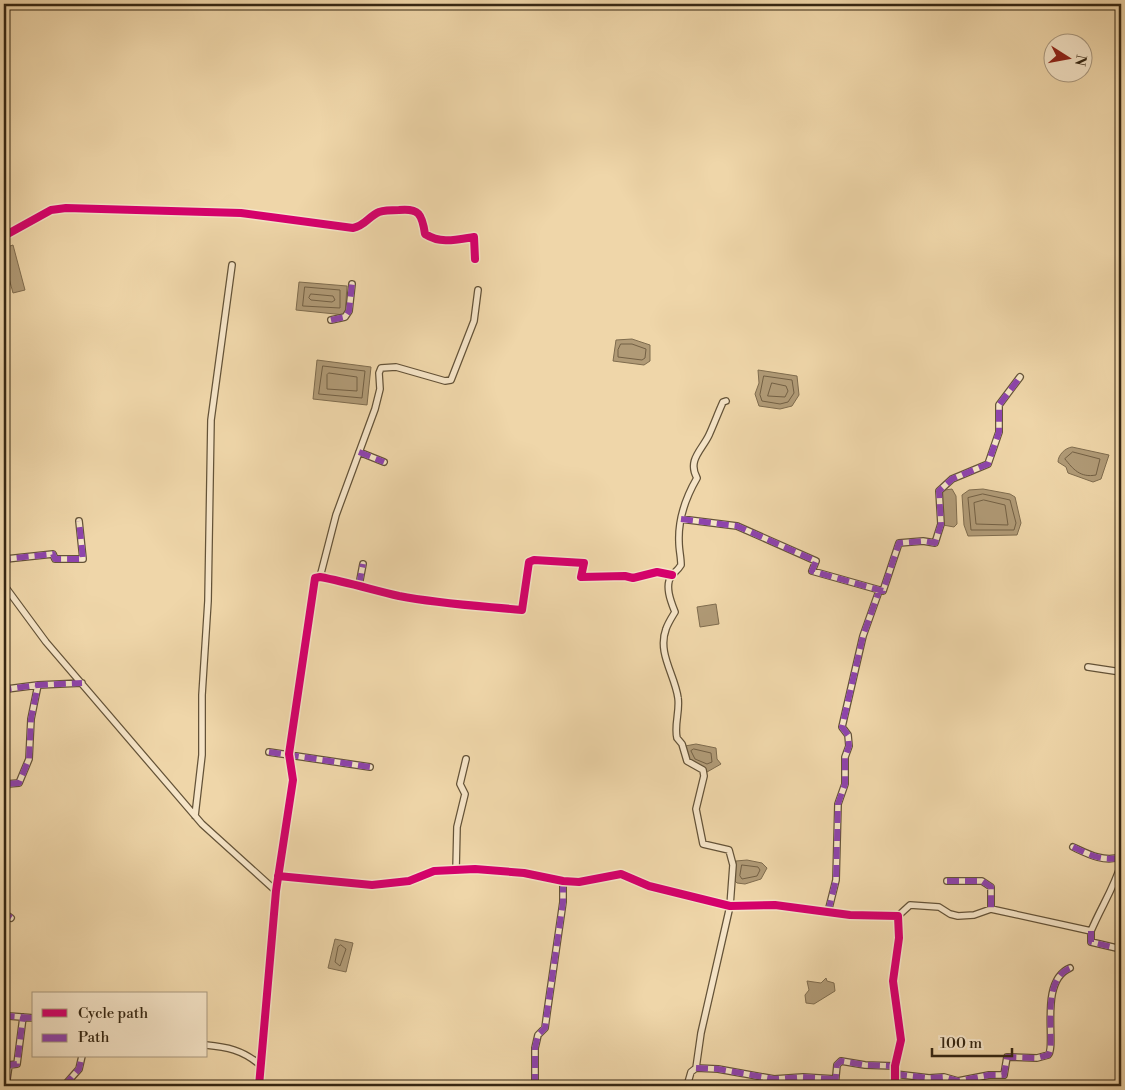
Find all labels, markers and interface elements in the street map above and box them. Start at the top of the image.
north arrow [1042,32,1092,82]
text: N [1070,53,1090,67]
legend [32,992,208,1058]
text: Cycle path [78,1004,148,1023]
scale bar [932,1025,1012,1057]
text: Path [78,1028,110,1047]
text: 100 m [940,1034,982,1053]

